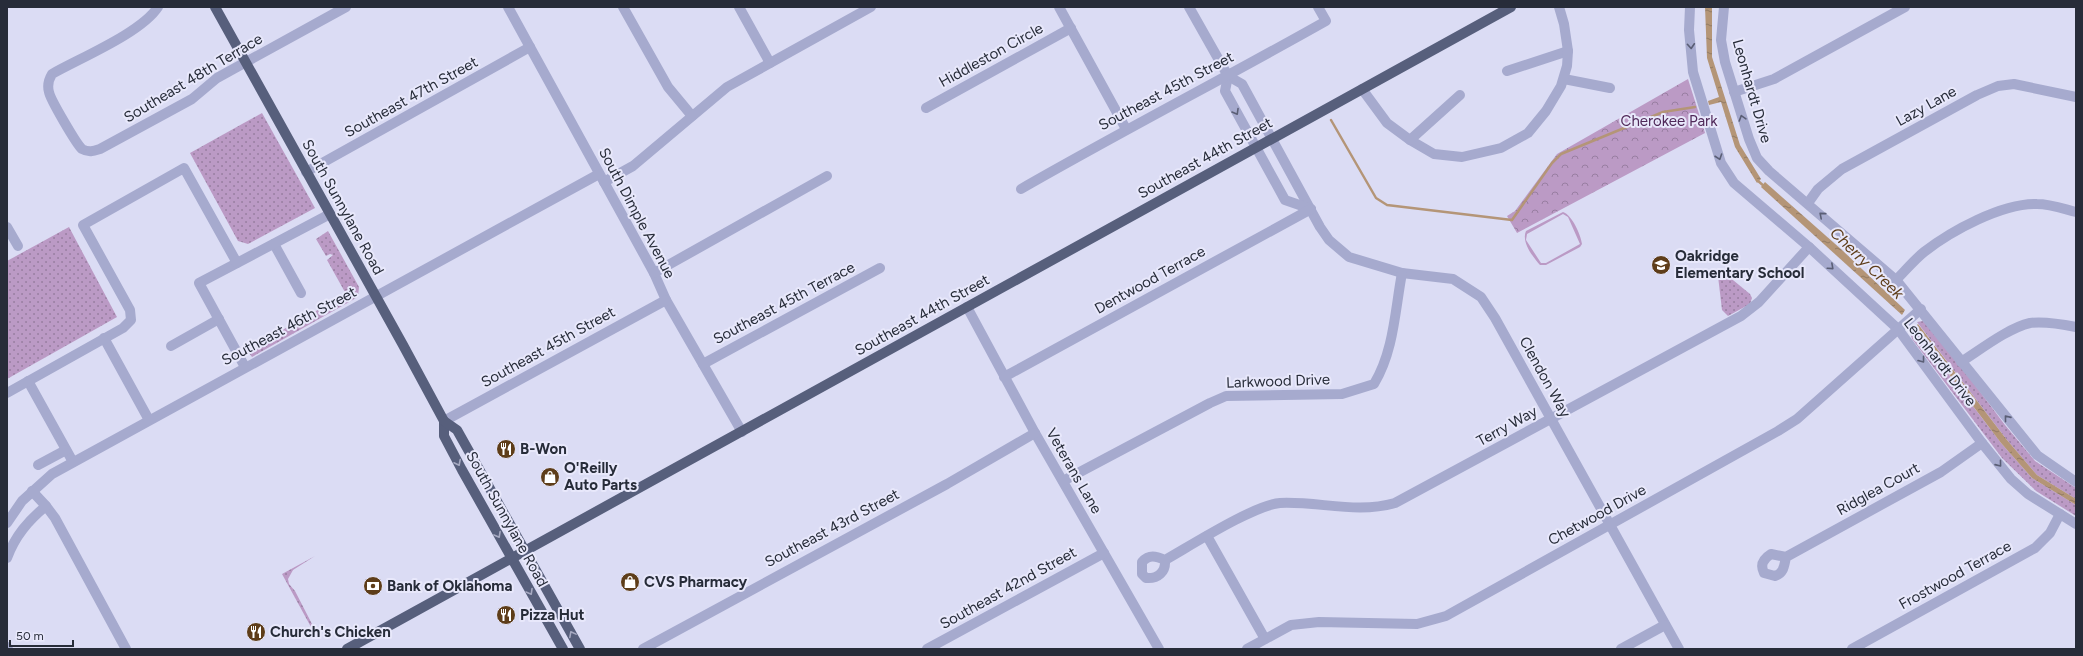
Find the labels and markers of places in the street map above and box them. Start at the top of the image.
place label: Oakridge Elementary School [1675,247,1805,282]
school or university icon: Oakridge Elementary School [1650,254,1672,276]
restaurant icon: B-Won [495,438,517,460]
place label: B-Won [520,440,567,458]
place label: O'Reilly Auto Parts [564,459,637,494]
shop icon: O'Reilly Auto Parts [539,466,561,488]
shop icon: CVS Pharmacy [619,571,641,593]
place label: CVS Pharmacy [644,573,748,591]
bank icon: Bank of Oklahoma [362,575,384,597]
place label: Bank of Oklahoma [387,577,512,595]
restaurant icon: Pizza Hut [495,604,517,626]
place label: Pizza Hut [520,606,585,624]
restaurant icon: Church's Chicken [245,621,267,643]
place label: Church's Chicken [270,623,391,641]

